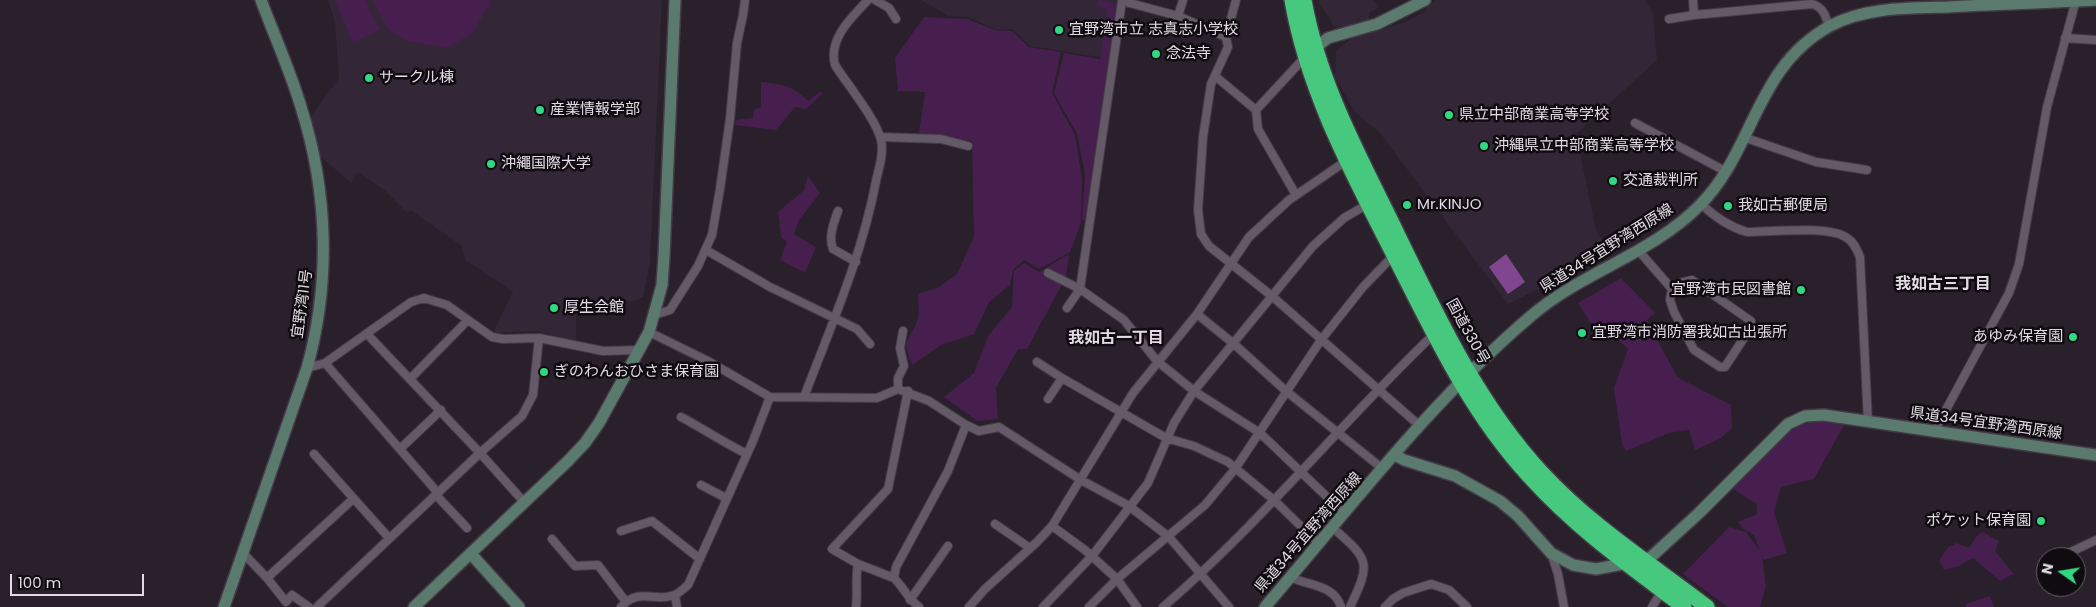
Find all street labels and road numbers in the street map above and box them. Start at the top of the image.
street label: 県道34号宜野湾西原線 [1537,201,1677,297]
street label: 宜野湾11号 [289,268,317,340]
street label: 国道330号 [1442,296,1492,368]
street label: 県道34号宜野湾西原線 [1909,404,2063,444]
street label: 県道34号宜野湾西原線 [1252,469,1366,597]

